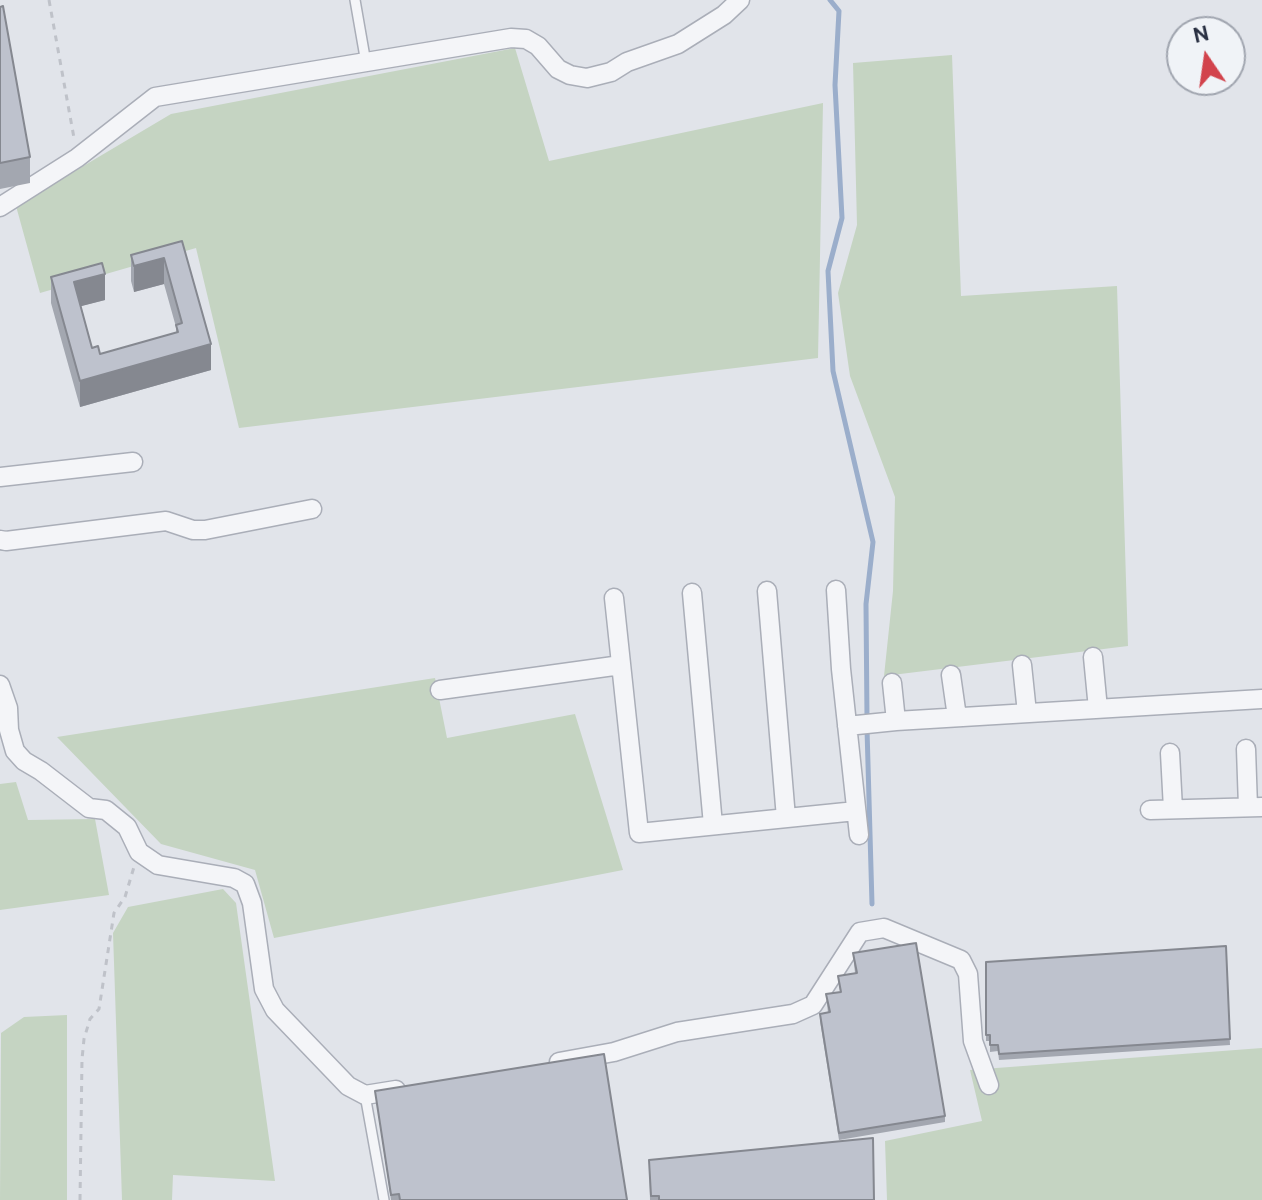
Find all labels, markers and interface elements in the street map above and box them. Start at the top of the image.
north arrow [1166,16,1246,96]
text: N [1190,19,1212,49]

